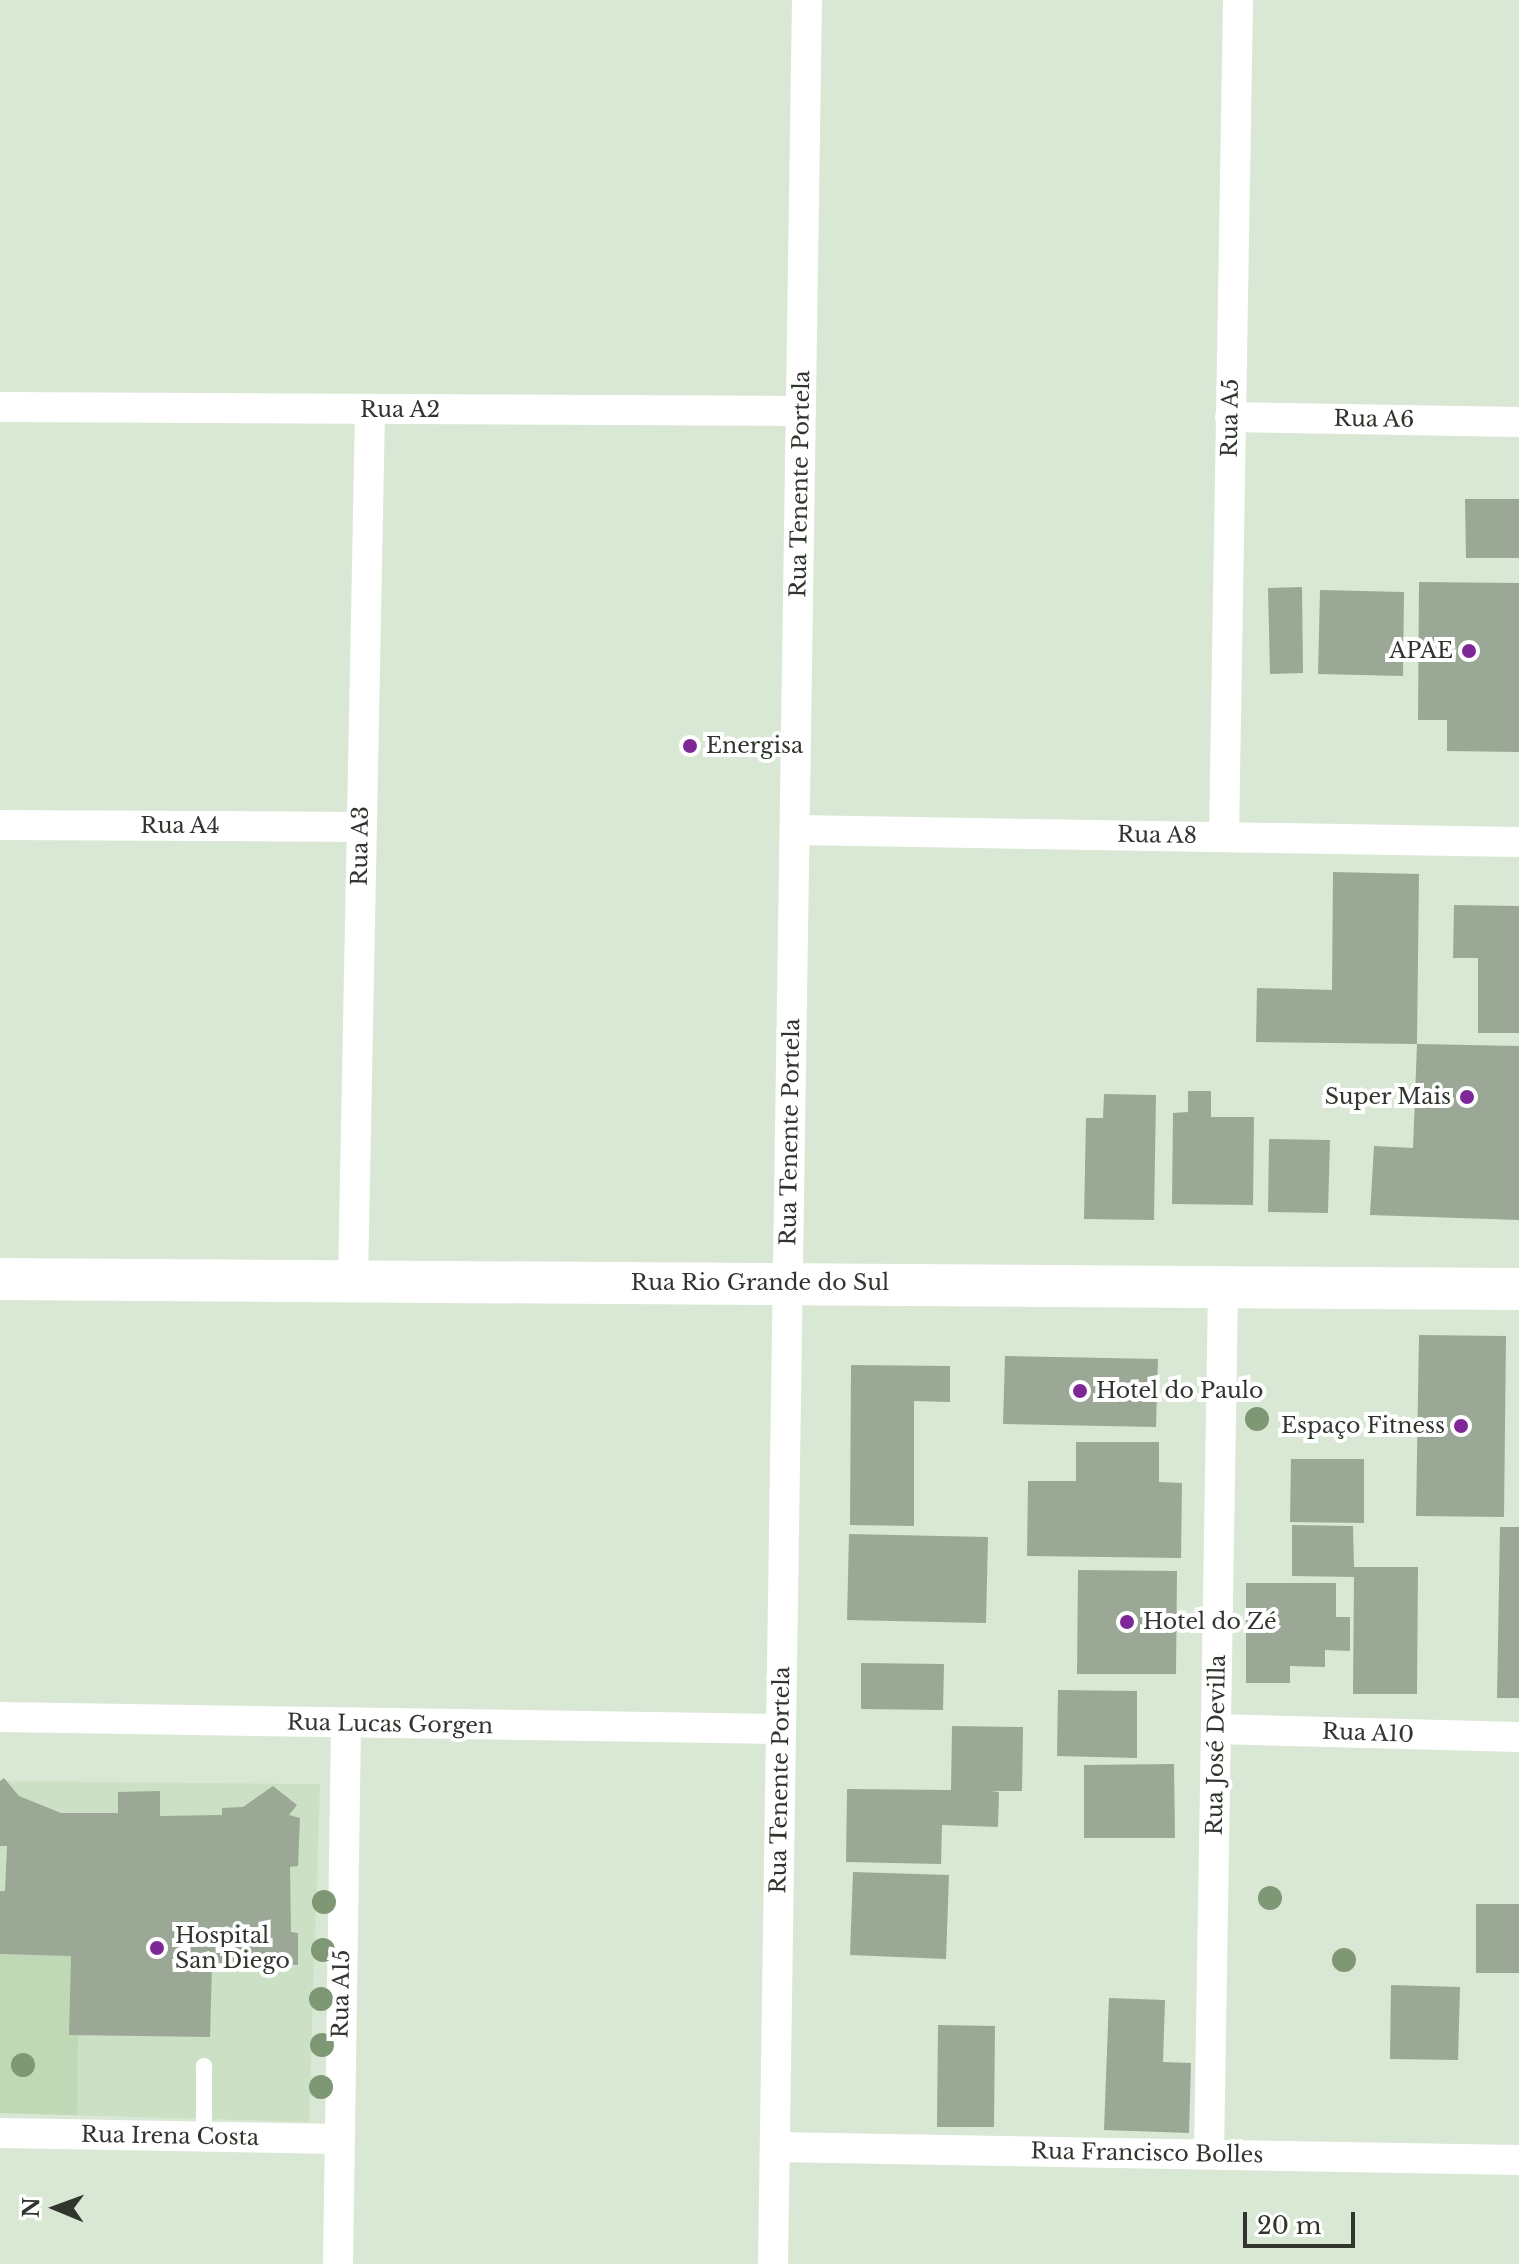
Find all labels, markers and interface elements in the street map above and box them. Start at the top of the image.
street label: Rua Tenente Portela [785,370,815,598]
street label: Rua A5 [1216,378,1244,458]
street label: Rua A2 [359,397,441,423]
street label: Rua A6 [1333,405,1415,433]
place label: APAE [1389,638,1453,664]
marker: APAE [1460,642,1478,660]
place label: Energisa [706,733,803,759]
marker: Energisa [681,737,699,755]
street label: Rua A3 [346,805,374,887]
street label: Rua A4 [140,813,220,839]
street label: Rua A8 [1116,821,1198,849]
street label: Rua Tenente Portela [775,1018,805,1246]
place label: Super Mais [1324,1084,1451,1110]
marker: Super Mais [1458,1088,1476,1106]
street label: Rua Rio Grande do Sul [631,1270,889,1296]
place label: Hotel do Paulo [1096,1378,1263,1404]
marker: Hotel do Paulo [1071,1382,1089,1400]
place label: Espaço Fitness [1281,1413,1445,1439]
marker: Espaço Fitness [1452,1417,1470,1435]
place label: Hotel do Zé [1143,1609,1277,1635]
marker: Hotel do Zé [1118,1613,1136,1631]
street label: Rua José Devilla [1201,1654,1231,1836]
street label: Rua Tenente Portela [765,1666,795,1894]
street label: Rua Lucas Gorgen [287,1709,493,1739]
street label: Rua A10 [1321,1718,1415,1748]
place label: Hospital San Diego [175,1922,290,1974]
marker: Hospital San Diego [146,1937,168,1959]
street label: Rua A15 [327,1949,355,2039]
street label: Rua Irena Costa [80,2121,260,2151]
street label: Rua Francisco Bolles [1030,2138,1264,2168]
north arrow [16,2168,96,2248]
scale bar [1247,2196,1359,2246]
text: N [18,2197,45,2218]
text: 20 m [1257,2211,1322,2240]

